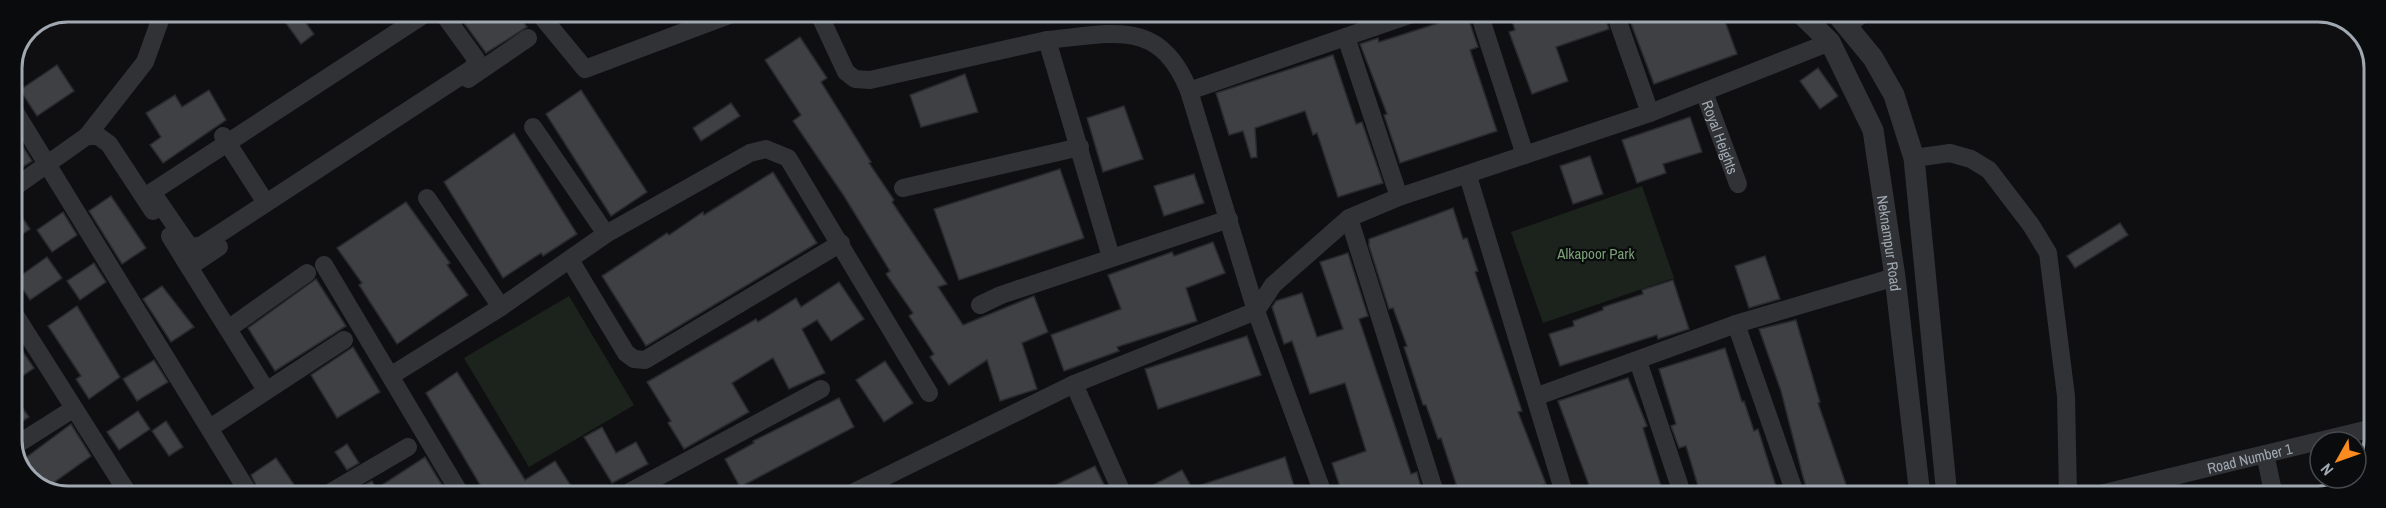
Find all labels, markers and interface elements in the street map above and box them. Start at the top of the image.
street label: Royal Heights [1697,97,1744,177]
street label: Neknampur Road [1872,194,1907,292]
park label: Alkapoor Park [1556,243,1635,264]
north arrow [2308,430,2368,490]
street label: Road Number 1 [2205,437,2294,478]
text: N [2315,459,2338,480]

